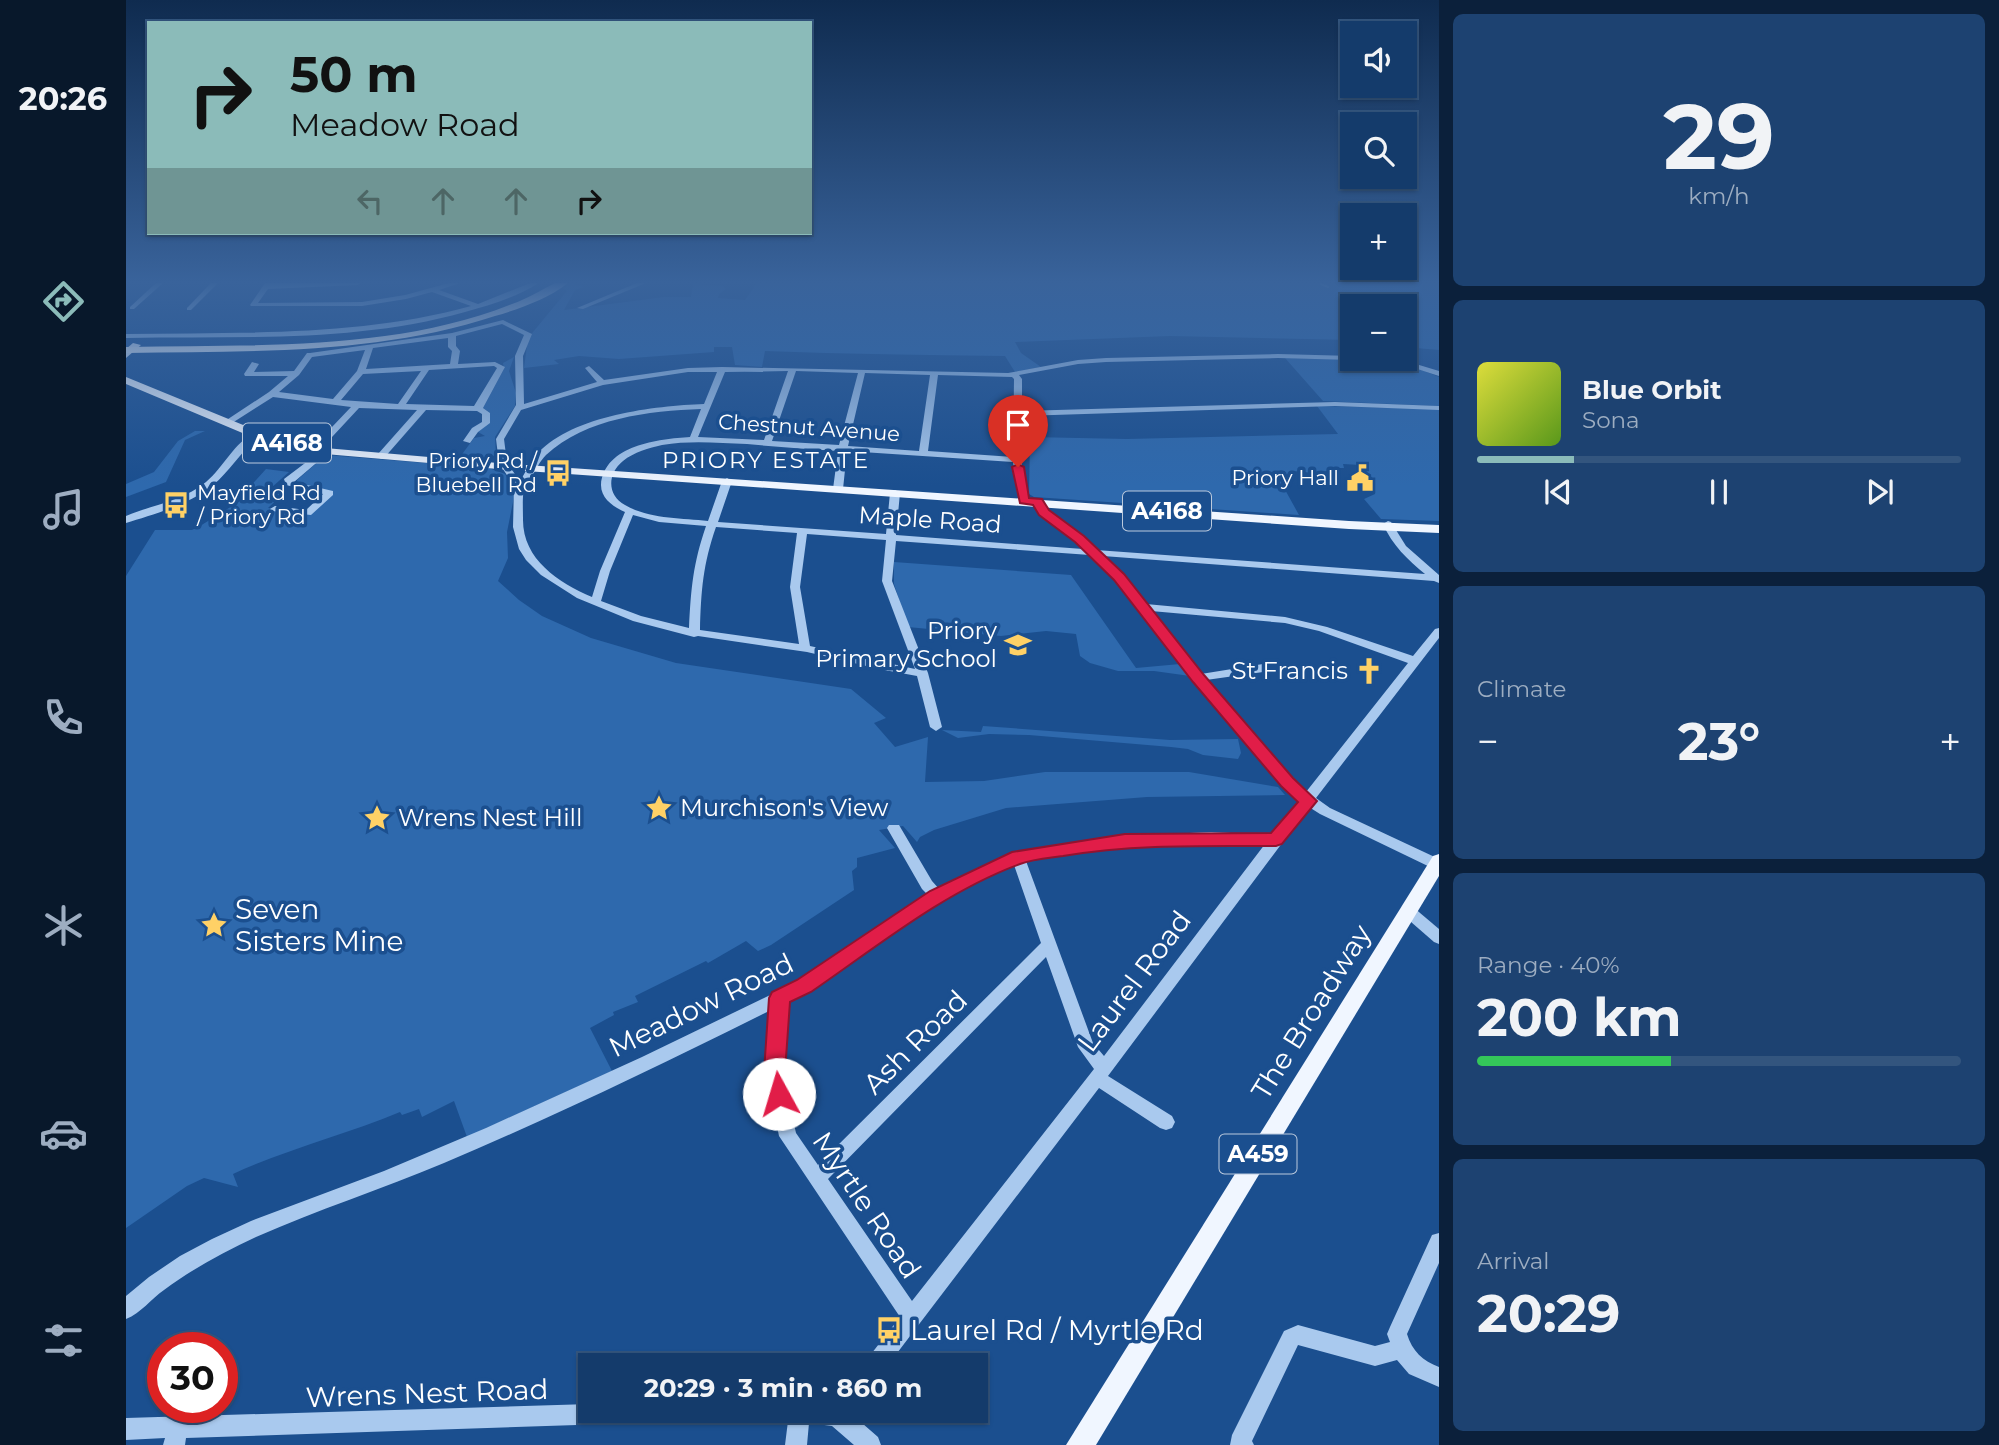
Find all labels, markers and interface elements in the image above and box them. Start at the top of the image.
map controls [1340,21,1417,371]
button: sound [1340,21,1417,98]
text: 50 m [290,45,418,104]
icon: right [175,49,266,140]
text: 20:26 [19,79,107,118]
text: 29 [1663,81,1775,192]
text: Meadow Road [290,105,520,144]
button: search [1340,112,1417,189]
icon: left [351,182,389,220]
icon: ahead [424,182,462,220]
icon: ahead [497,182,535,220]
icon: right [570,182,608,220]
text: km/h [1688,182,1750,210]
button: + [1340,203,1417,280]
icon: directions [39,277,88,326]
button: − [1340,294,1417,371]
text: Blue Orbit [1582,374,1721,406]
pin [988,395,1048,467]
icon: arrive [999,406,1037,444]
text: Sona [1582,406,1640,434]
street label: Chestnut Avenue [717,409,901,446]
road number: A4168 [243,424,331,462]
district label: PRIORY ESTATE [662,446,870,474]
place label: Priory Rd / Bluebell Rd [416,448,538,497]
bus stop icon: Priory Rd / Bluebell Rd [543,458,573,488]
public building icon: Priory Hall [1345,463,1375,493]
place label: Priory Hall [1231,465,1339,490]
icon: previous [1539,473,1577,511]
icon: pause [1700,473,1738,511]
icon: next [1861,473,1899,511]
place label: Mayfield Rd / Priory Rd [196,480,321,529]
icon: music [39,485,88,534]
bus stop icon: Mayfield Rd / Priory Rd [161,490,191,520]
road number: A4168 [1123,491,1211,530]
street label: Maple Road [858,500,1003,539]
place label: Priory Primary School [815,616,997,673]
school or university icon: Priory Primary School [1003,630,1033,660]
place label: St Francis [1232,656,1348,685]
church icon: St Francis [1354,656,1384,686]
text: Climate [1477,675,1566,703]
icon: phone [39,693,88,742]
text: 23° [1678,710,1760,773]
text: − [1477,718,1499,765]
text: + [1939,718,1961,765]
place icon: Murchison's View [644,793,674,823]
place label: Murchison's View [680,793,888,822]
place icon: Wrens Nest Hill [362,803,392,833]
place label: Wrens Nest Hill [398,803,583,832]
place label: Seven Sisters Mine [235,892,403,958]
icon: climate [39,901,88,950]
street label: Laurel Road [1070,904,1198,1058]
place icon: Seven Sisters Mine [199,910,229,940]
street label: The Broadway [1244,918,1379,1106]
street label: Meadow Road [603,946,799,1064]
text: Range · 40% [1477,951,1620,979]
street label: Ash Road [856,983,974,1101]
text: 200 km [1477,986,1681,1049]
position arrow [742,1057,816,1131]
icon: car [39,1109,88,1158]
street label: Myrtle Road [805,1125,929,1285]
road number: A459 [1220,1134,1296,1174]
text: Arrival [1477,1247,1550,1275]
text: 20:29 [1477,1282,1620,1345]
place label: Laurel Rd / Myrtle Rd [910,1313,1204,1347]
bus stop icon: Laurel Rd / Myrtle Rd [874,1315,904,1345]
icon: filters [39,1316,88,1365]
speed limit sign: 30 [147,1332,238,1423]
street label: Wrens Nest Road [305,1372,549,1414]
text: 20:29 · 3 min · 860 m [644,1372,922,1404]

